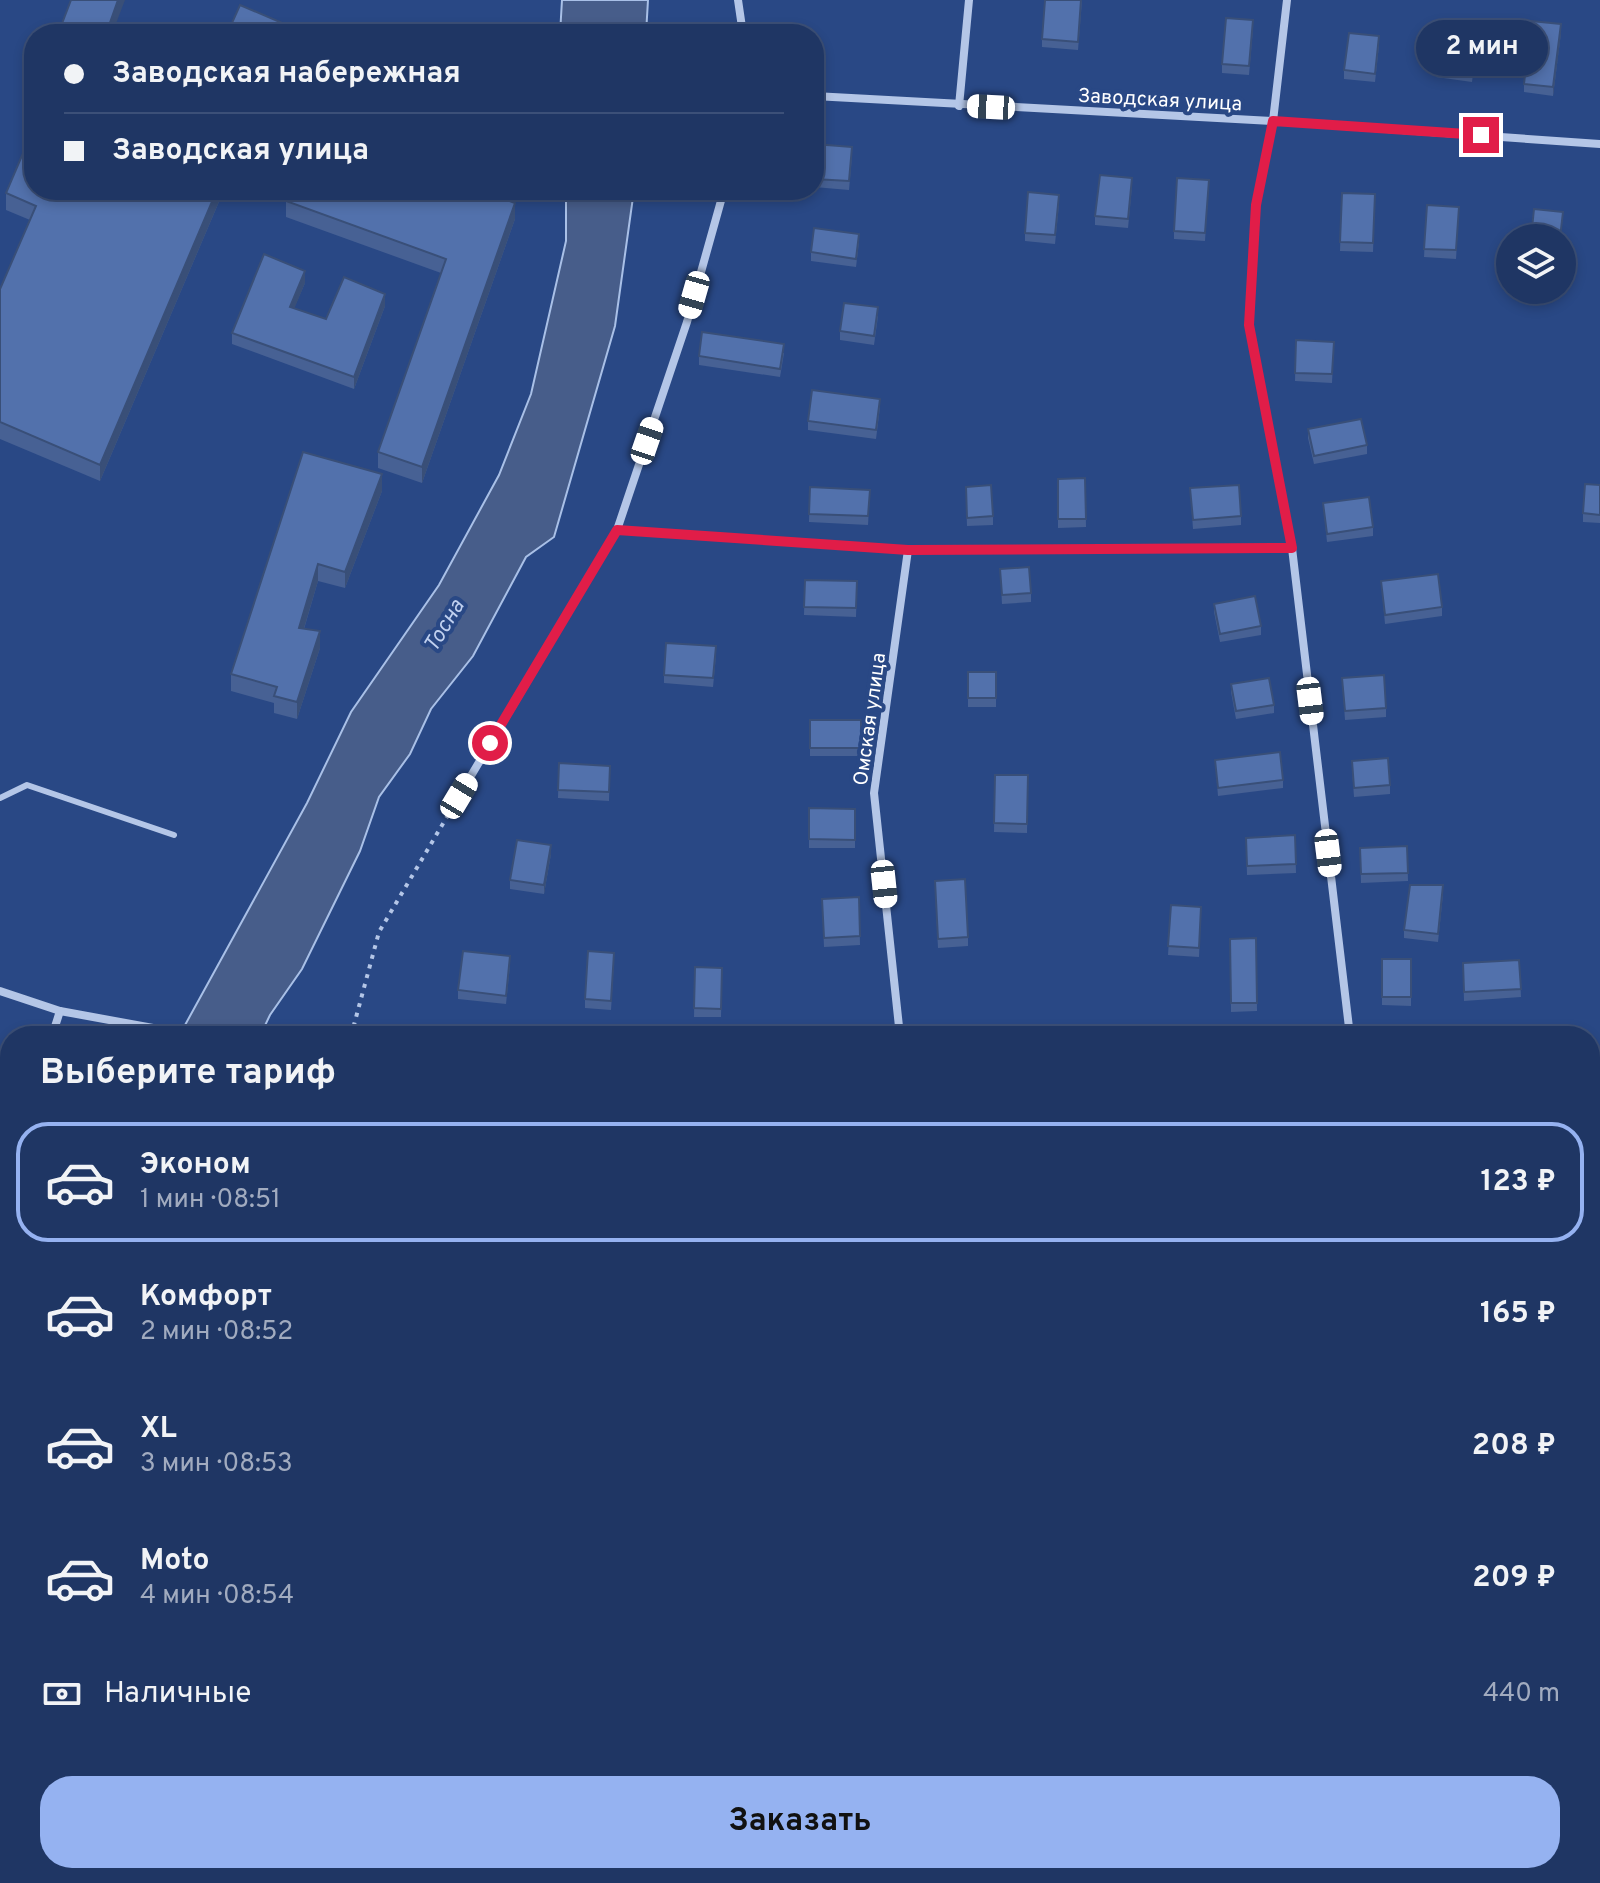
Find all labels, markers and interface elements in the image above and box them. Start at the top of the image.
callout: 2 мин [1415,19,1547,75]
text: 2 мин [1445,31,1519,64]
text: Заводская набережная [112,56,461,93]
street label: Заводская улица [1077,84,1243,118]
car [966,94,1016,120]
route end [1463,117,1499,153]
text: Заводская улица [112,133,369,170]
map controls [1496,224,1576,304]
button: layers [1496,224,1576,304]
car [676,269,712,321]
car [628,414,666,468]
water label: Тосна [419,594,472,658]
street label: Омская улица [849,651,893,787]
car [1295,676,1325,726]
route start [472,725,508,761]
car [436,769,482,823]
car [1313,828,1343,878]
car [870,859,898,909]
text: Выберите тариф [40,1051,336,1097]
icon: car [44,1146,116,1218]
text: Эконом [140,1147,251,1184]
text: 123 ₽ [1480,1164,1556,1201]
text: 1 мин · 08:51 [140,1184,281,1217]
icon: car [44,1278,116,1350]
text: Комфорт [140,1279,272,1316]
text: 165 ₽ [1480,1296,1556,1333]
text: 2 мин · 08:52 [140,1316,293,1349]
icon: car [44,1410,116,1482]
text: XL [140,1411,177,1448]
text: 208 ₽ [1472,1428,1556,1465]
text: 3 мин · 08:53 [140,1448,293,1481]
icon: car [44,1542,116,1614]
text: Moto [140,1543,210,1580]
text: 209 ₽ [1472,1560,1556,1597]
text: 4 мин · 08:54 [140,1580,294,1613]
icon: cash [40,1672,84,1716]
text: Наличные [104,1676,251,1713]
text: 440 m [1483,1678,1560,1711]
button: Заказать [40,1776,1560,1868]

